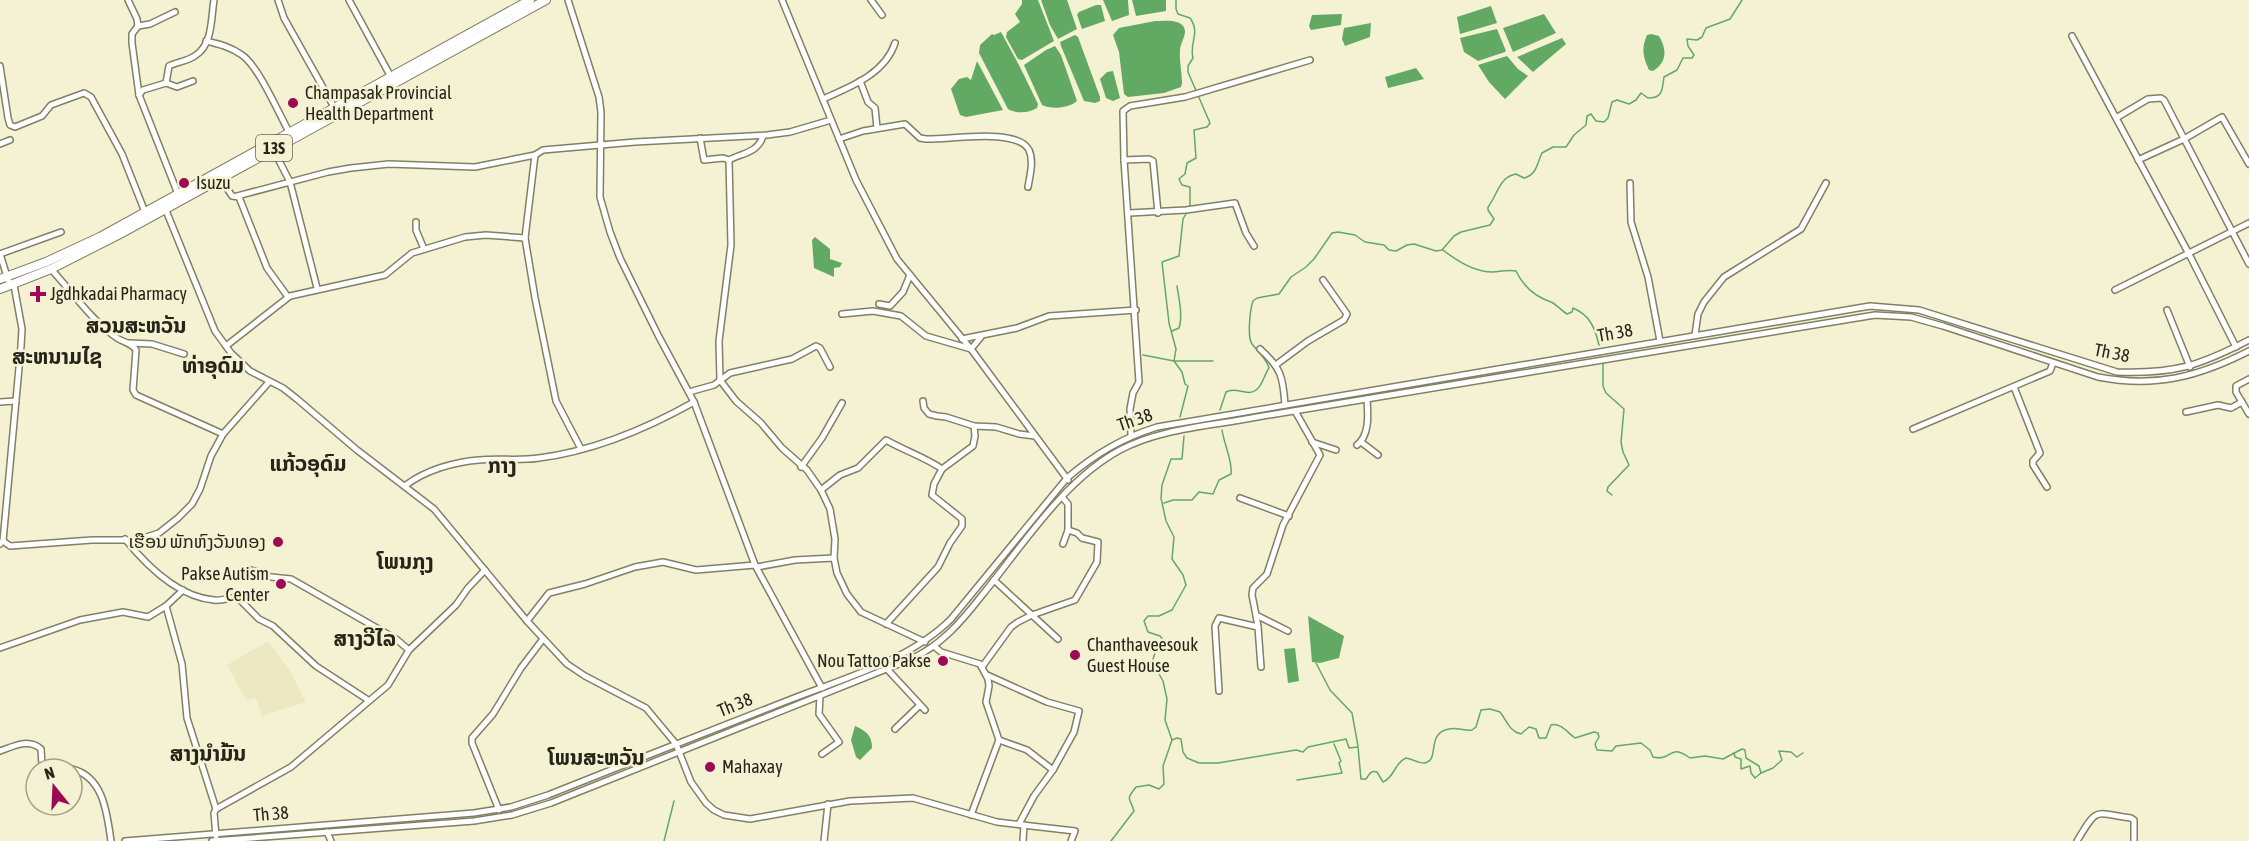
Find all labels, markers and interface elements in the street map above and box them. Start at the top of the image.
place label: Champasak Provincial Health Department [305,82,452,124]
marker: Champasak Provincial Health Department [286,96,300,110]
road number: 13S [256,135,292,161]
place label: Isuzu [196,172,231,193]
marker: Isuzu [177,176,191,190]
place label: Jgdhkadai Pharmacy [50,283,187,304]
marker: Jgdhkadai Pharmacy [31,287,45,301]
district label: ສວນສະຫວັນ [86,313,186,337]
street label: Th 38 [1596,319,1634,346]
street label: Th 38 [2093,339,2132,366]
district label: ສະຫນາມໄຊ [12,344,102,368]
district label: ທ່າອຸດົມ [182,353,244,379]
street label: Th 38 [1115,404,1155,435]
district label: ແກ້ວອຸດົມ [270,451,346,477]
district label: ກາງ [487,453,517,477]
place label: ເຮືອນ ພັກຫົງວັນທອງ [129,531,266,552]
marker: ເຮືອນ ພັກຫົງວັນທອງ [271,535,285,549]
district label: ໂພນກຸງ [375,549,434,575]
place label: Pakse Autism Center [181,563,270,605]
marker: Pakse Autism Center [274,577,288,591]
district label: ສາງວີໄລ [334,626,396,650]
place label: Chanthaveesouk Guest House [1087,634,1198,676]
marker: Chanthaveesouk Guest House [1068,648,1082,662]
place label: Nou Tattoo Pakse [817,650,931,671]
marker: Nou Tattoo Pakse [936,654,950,668]
street label: Th 38 [714,688,755,721]
district label: ສາງນຳ້ມັນ [170,741,246,765]
district label: ໂພນສະຫວັນ [546,745,645,769]
place label: Mahaxay [722,756,783,777]
north arrow [24,757,84,817]
marker: Mahaxay [703,760,717,774]
text: N [42,763,57,783]
street label: Th 38 [252,801,290,826]

